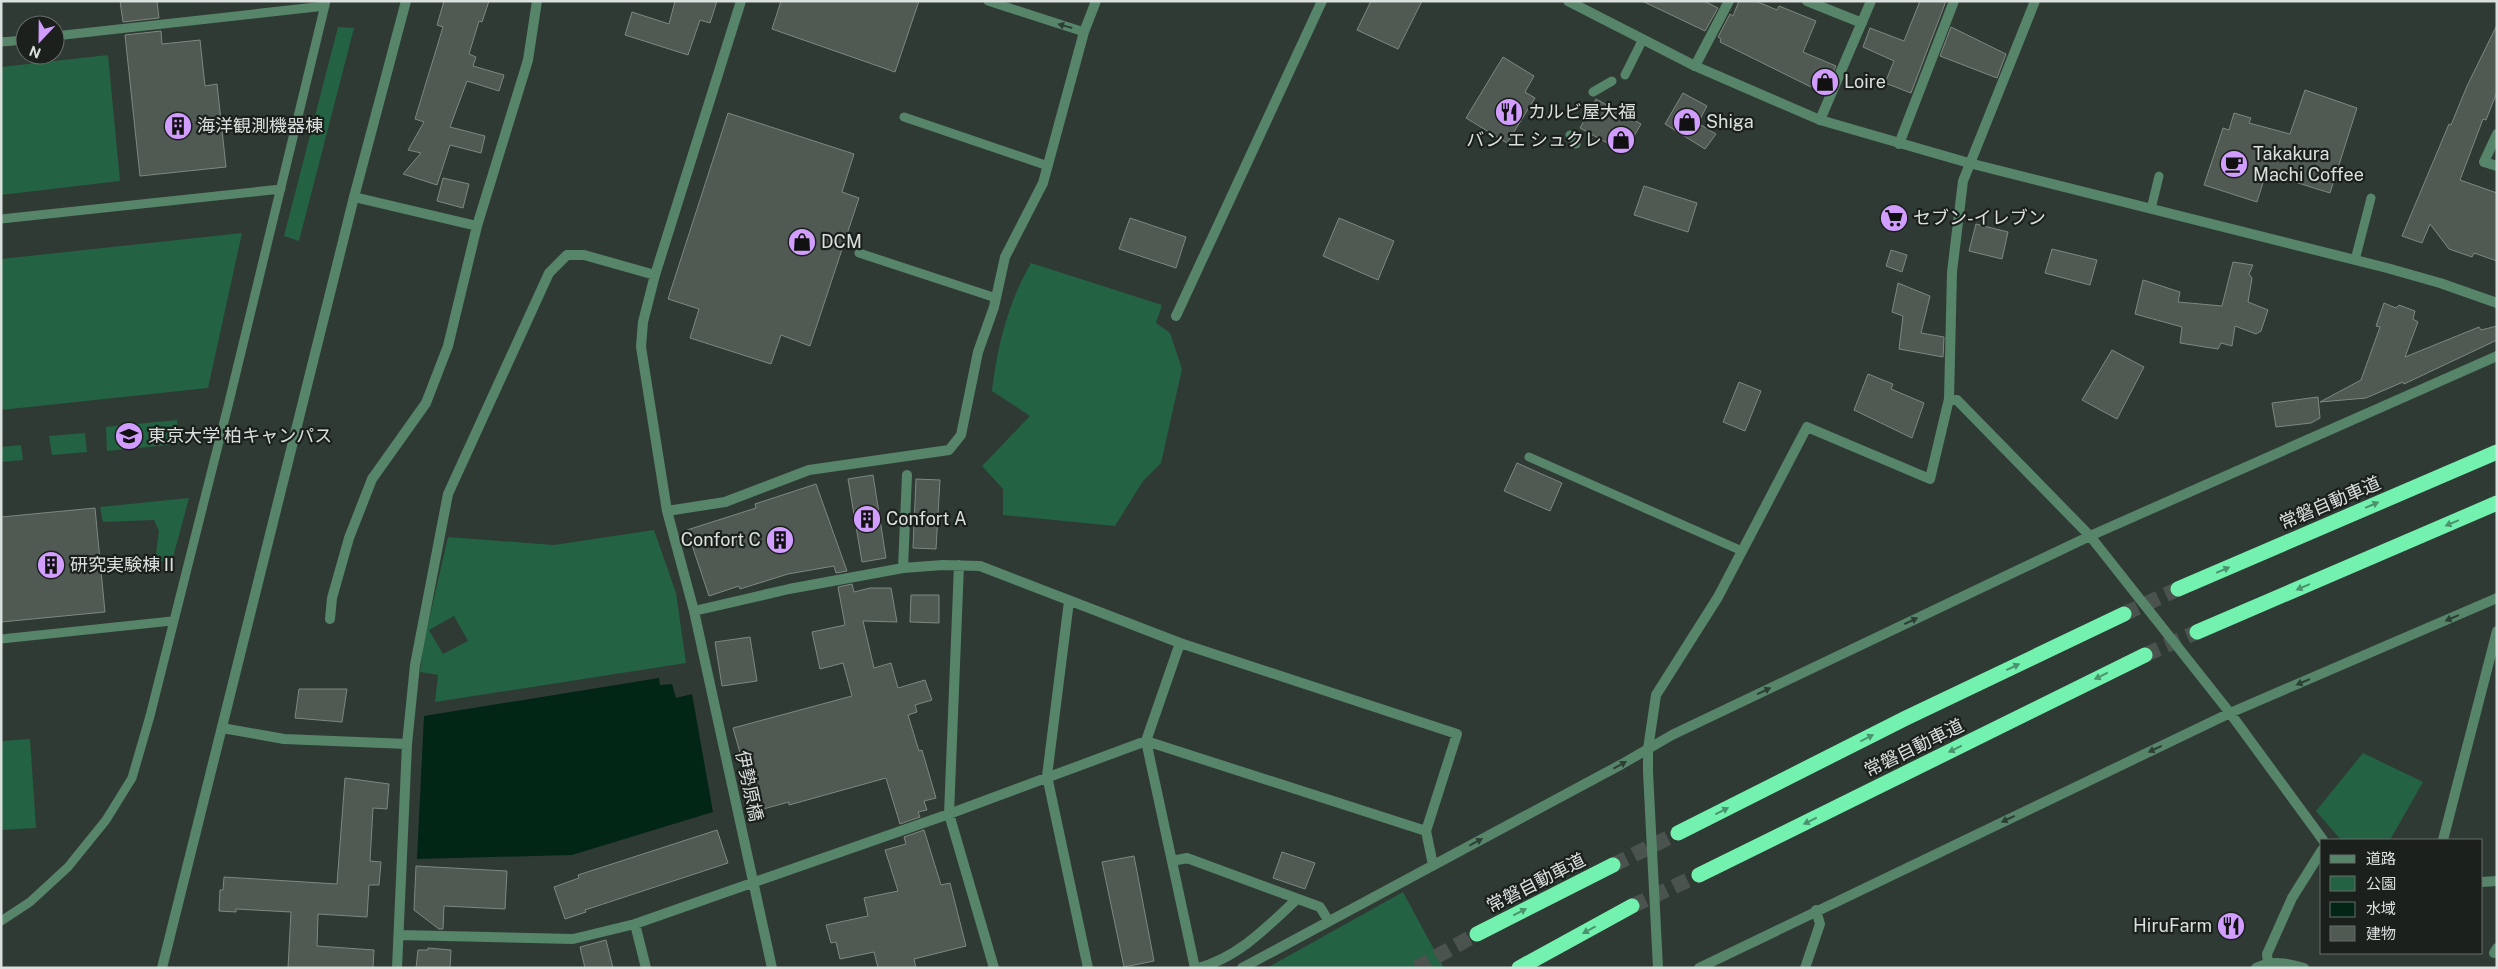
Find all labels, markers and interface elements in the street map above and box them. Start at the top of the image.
north arrow [15,15,65,65]
one-way arrow [1057,21,1072,29]
text: N [27,43,43,62]
shop icon: Loire [1810,67,1840,97]
place label: Loire [1844,71,1886,92]
restaurant icon: カルビ屋大福 [1494,97,1524,127]
place label: カルビ屋大福 [1528,101,1636,122]
shop icon: Shiga [1672,107,1702,137]
building icon: 海洋観測機器棟 [163,111,193,141]
place label: Shiga [1706,111,1754,132]
place label: 海洋観測機器棟 [197,115,323,136]
shop icon: バン エ シュクレ [1606,125,1636,155]
place label: バン エ シュクレ [1466,129,1602,150]
place label: Takakura Machi Coffee [2253,143,2364,185]
cafe icon: Takakura Machi Coffee [2219,149,2249,179]
supermarket icon: セブン-イレブン [1879,203,1909,233]
place label: セブン-イレブン [1913,207,2046,228]
shop icon: DCM [787,227,817,257]
place label: DCM [821,231,862,252]
school or university icon: 東京大学 柏キャンパス [114,421,144,451]
place label: 東京大学 柏キャンパス [148,425,332,446]
street label: 常磐自動車道 [2276,472,2384,533]
one-way arrow [2365,501,2379,509]
building icon: Confort A [852,504,882,534]
place label: Confort A [886,508,967,529]
one-way arrow [2445,519,2459,527]
building icon: Confort C [765,525,795,555]
place label: Confort C [681,529,761,550]
building icon: 研究実験棟Ⅱ [36,550,66,580]
place label: 研究実験棟Ⅱ [70,554,178,575]
one-way arrow [2216,565,2230,573]
one-way arrow [2296,583,2310,591]
one-way arrow [2445,614,2459,622]
one-way arrow [1904,617,1918,625]
one-way arrow [2006,663,2020,671]
one-way arrow [2094,673,2108,681]
one-way arrow [2296,678,2310,686]
one-way arrow [1757,687,1771,695]
street label: 常磐自動車道 [1861,714,1967,781]
one-way arrow [1860,734,1874,742]
one-way arrow [1948,745,1962,753]
one-way arrow [2148,745,2162,753]
street label: 伊勢原橋 [732,748,767,823]
one-way arrow [1613,761,1627,770]
one-way arrow [1714,807,1729,815]
one-way arrow [2001,815,2015,823]
one-way arrow [1802,816,1817,825]
one-way arrow [1469,838,1484,846]
legend [2320,839,2483,954]
street label: 常磐自動車道 [1483,849,1589,916]
text: 道路 [2366,850,2396,867]
text: 公園 [2366,875,2396,892]
text: 水域 [2366,900,2396,917]
one-way arrow [1513,908,1528,916]
restaurant icon: HiruFarm [2216,911,2246,941]
place label: HiruFarm [2133,915,2212,936]
one-way arrow [1582,925,1596,934]
text: 建物 [2366,925,2396,942]

